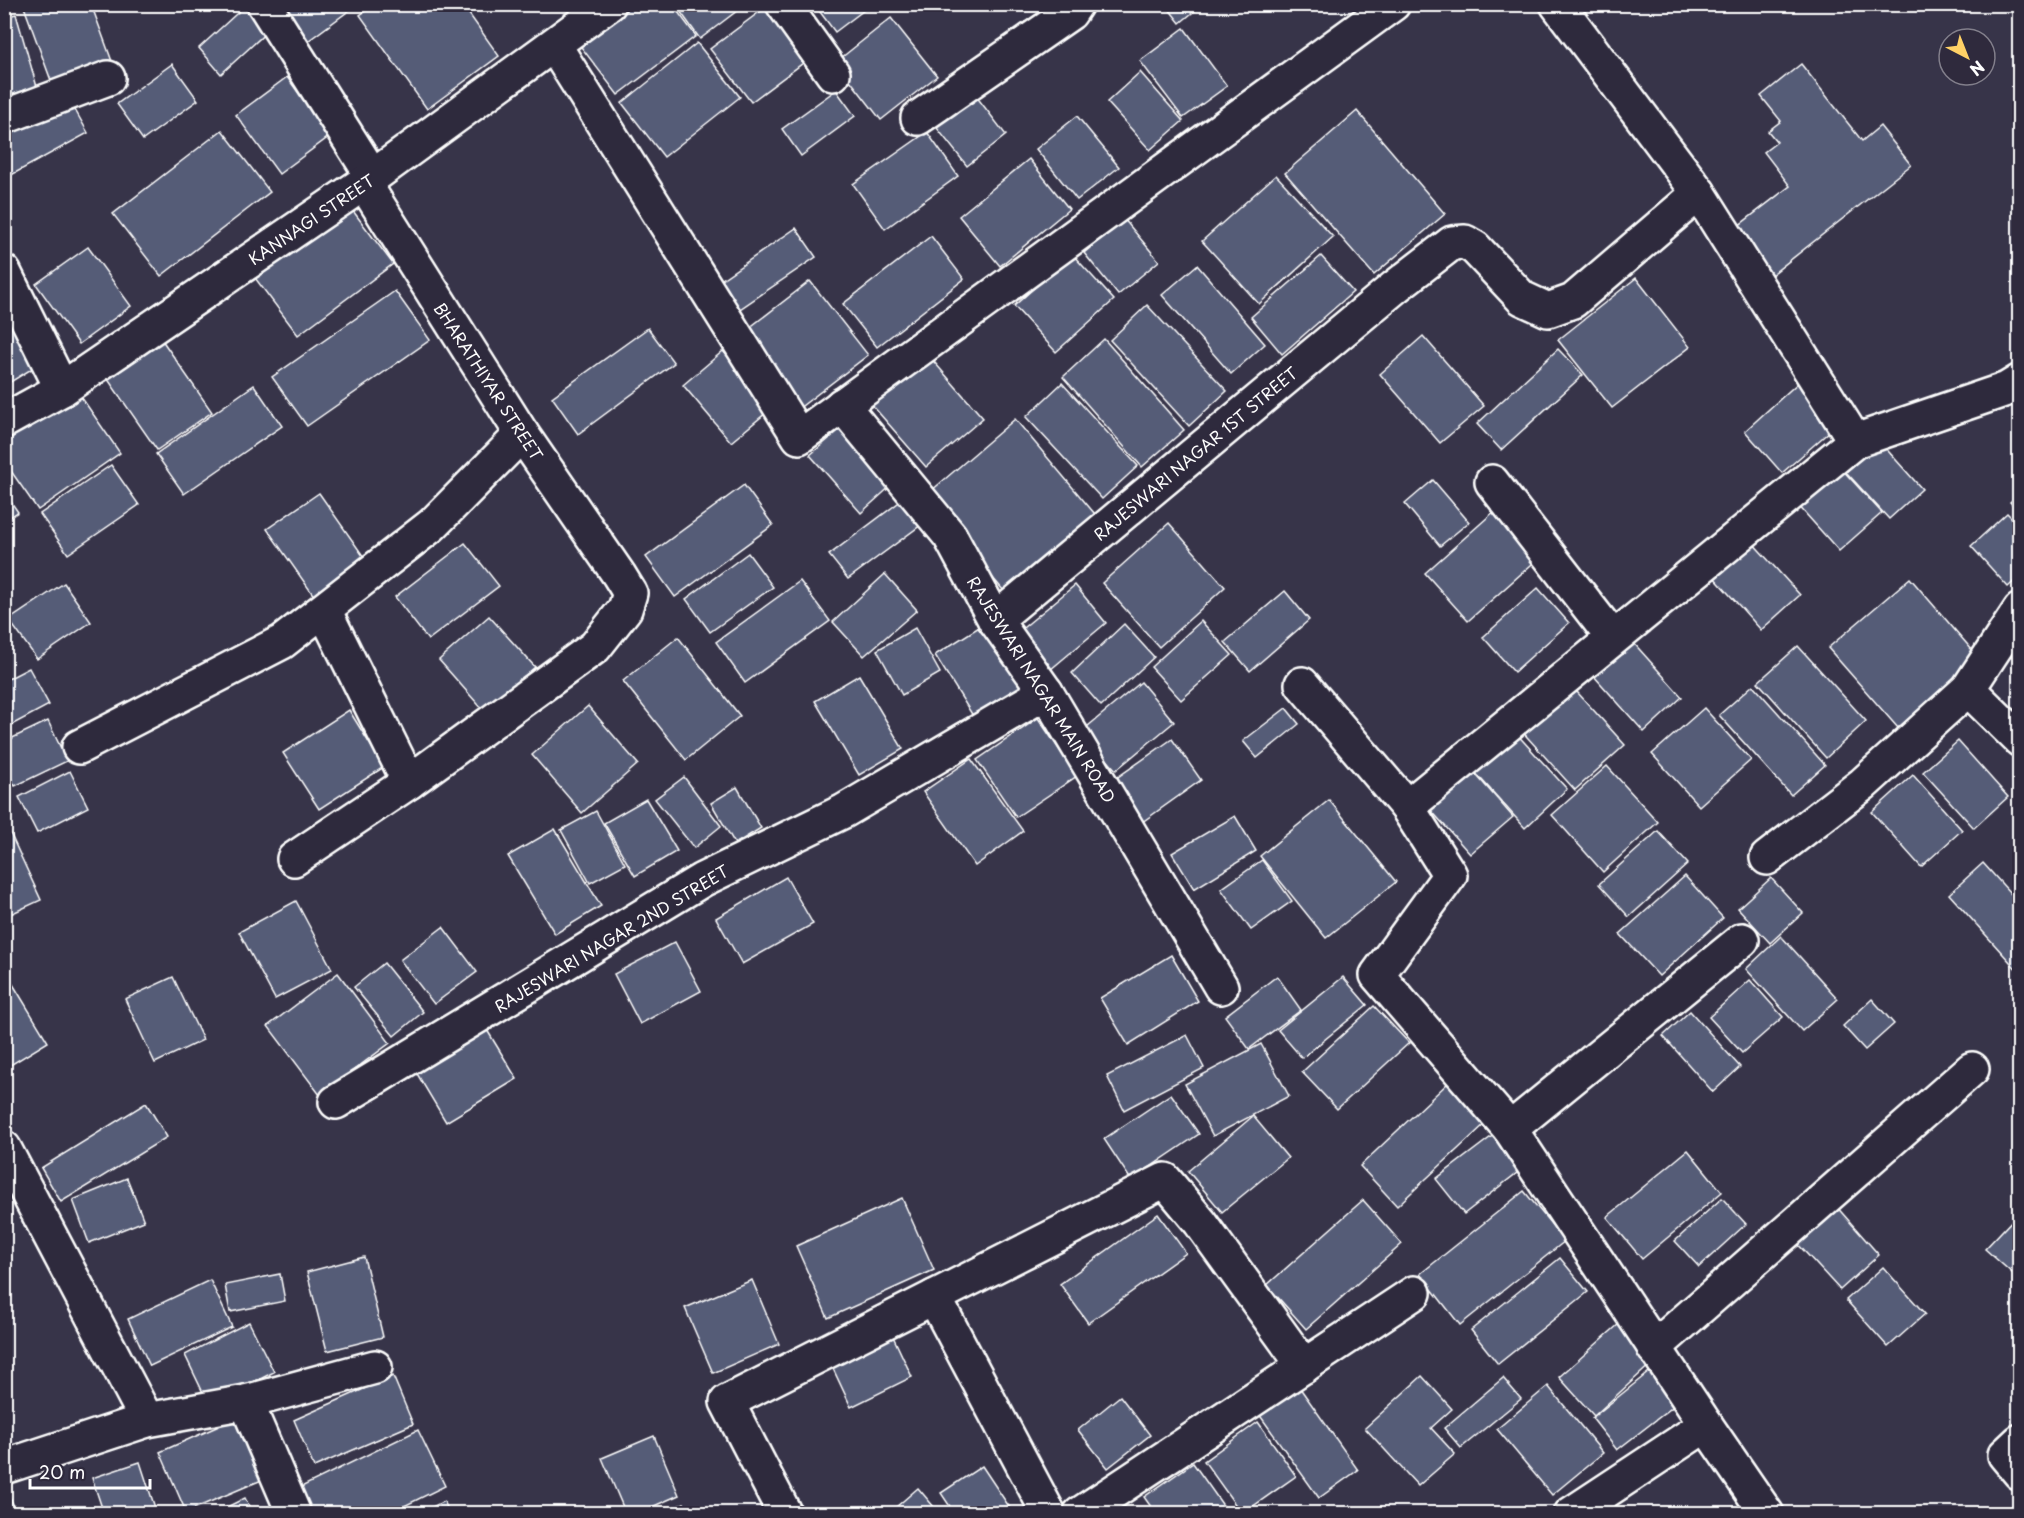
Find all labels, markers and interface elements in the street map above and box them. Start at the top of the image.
north arrow [1937,27,1997,87]
text: N [1965,56,1990,82]
street label: KANNAGI STREET [243,168,379,270]
street label: BHARATHIYAR STREET [429,297,549,465]
street label: RAJESWARI NAGAR 1ST STREET [1088,360,1302,546]
street label: RAJESWARI NAGAR MAIN ROAD [962,571,1122,807]
street label: RAJESWARI NAGAR 2ND STREET [489,858,733,1018]
scale bar [30,1452,150,1490]
text: 20 m [39,1458,85,1485]

